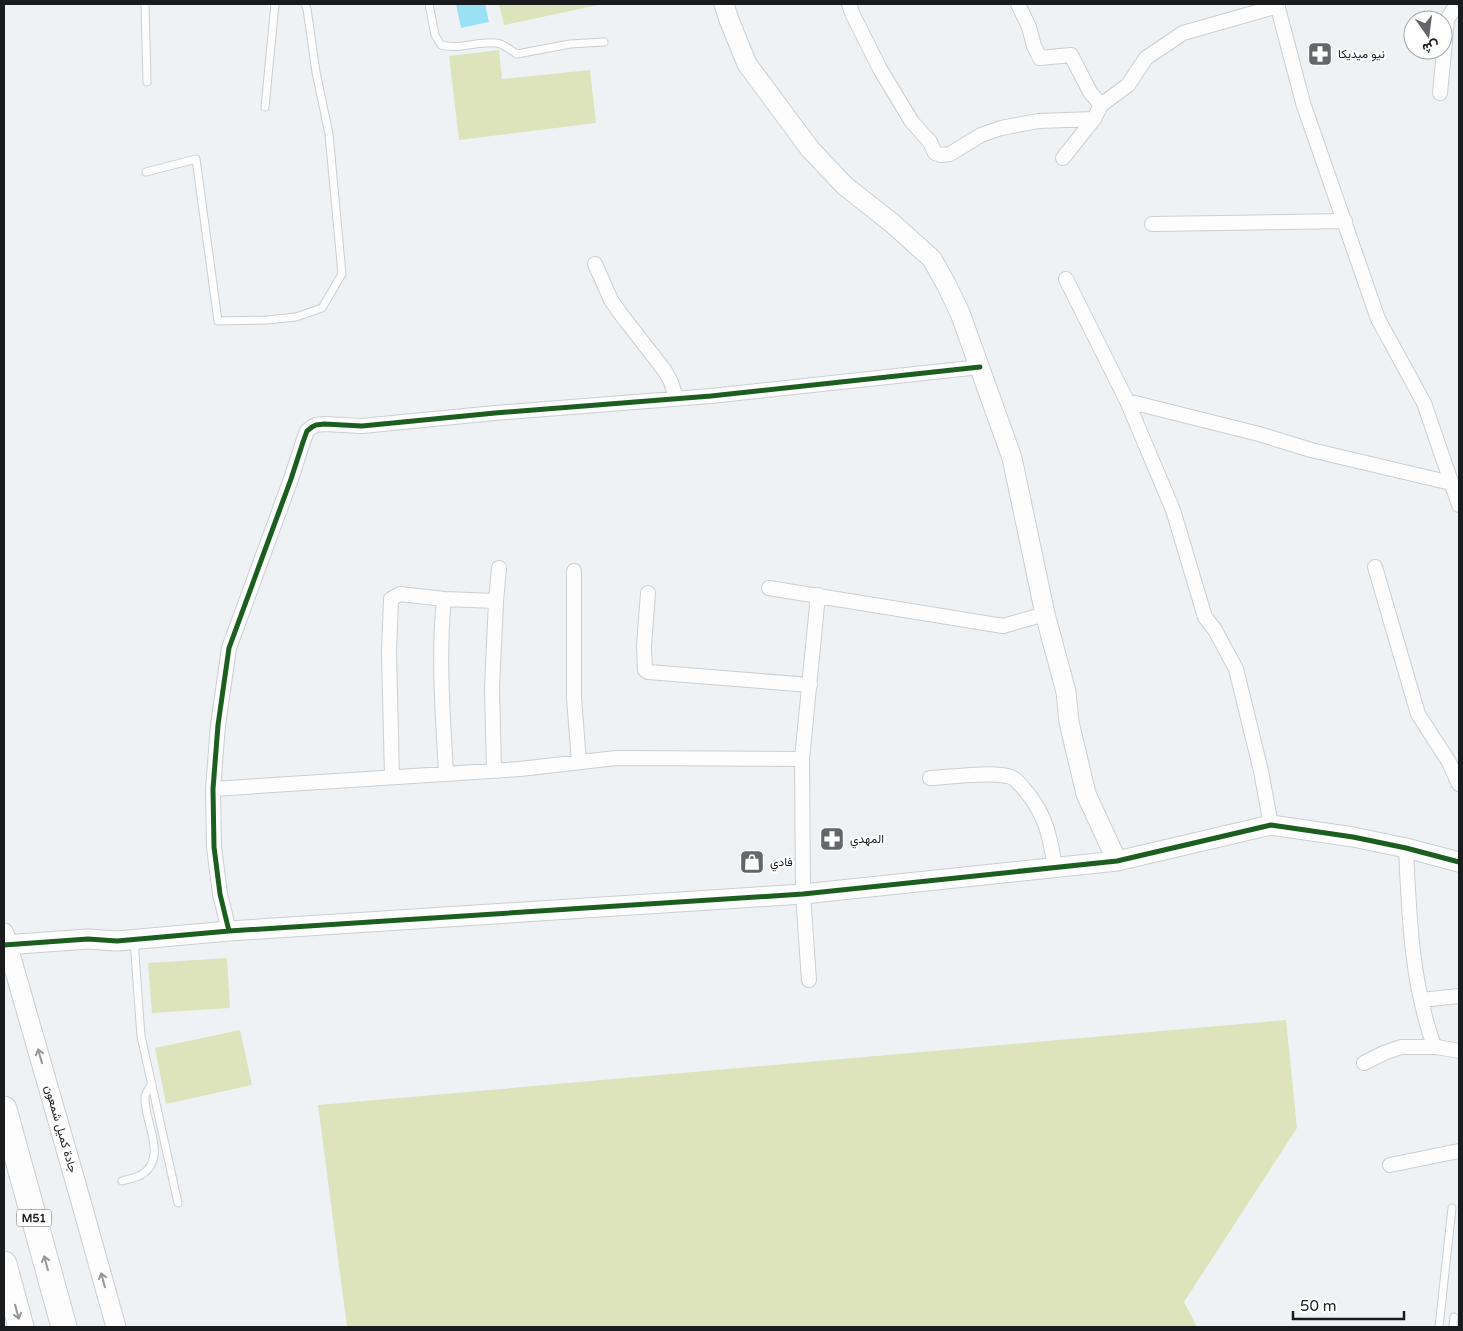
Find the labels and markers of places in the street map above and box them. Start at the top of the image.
pharmacy icon: نيو ميديكا [1307,41,1333,67]
place label: نيو ميديكا [1338,47,1385,62]
pharmacy icon: المهدي [819,826,845,852]
place label: المهدي [850,832,884,849]
shop icon: فادي [739,849,765,875]
place label: فادي [770,855,793,872]

